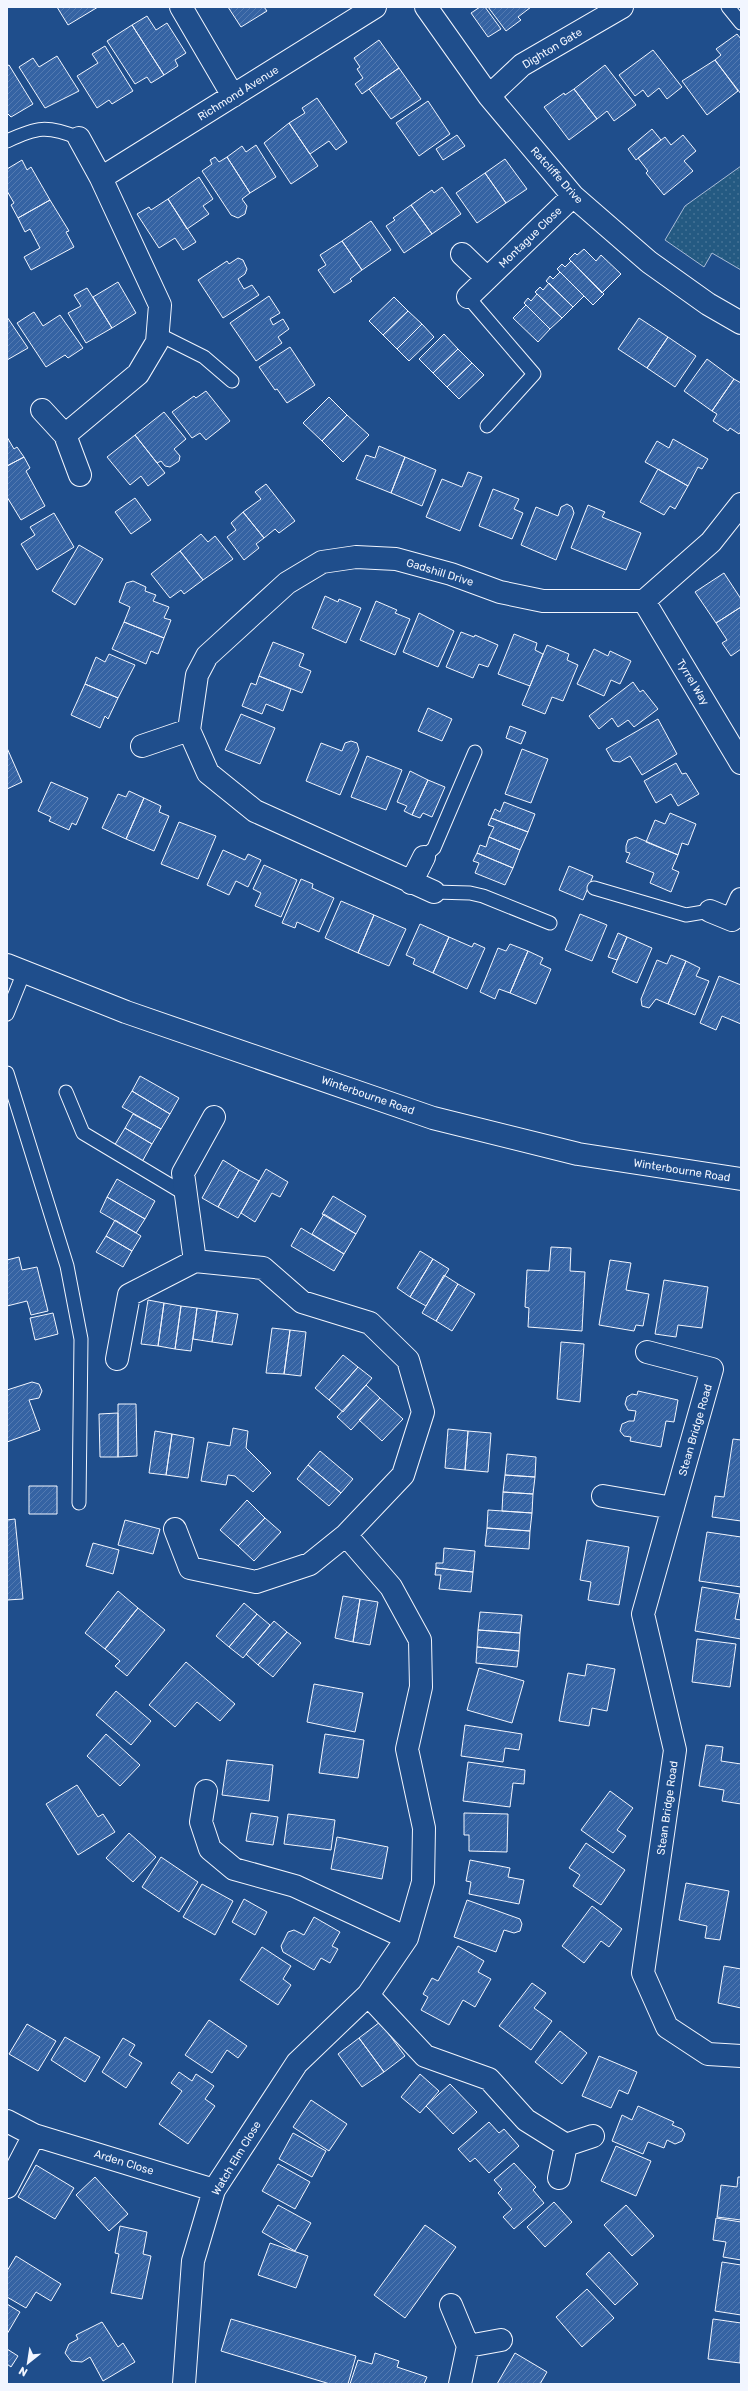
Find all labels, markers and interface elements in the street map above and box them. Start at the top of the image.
street label: Dighton Gate [520,26,584,71]
street label: Richmond Avenue [195,63,281,124]
street label: Ratcliffe Drive [528,144,585,206]
street label: Montague Close [496,204,564,271]
street label: Gadshill Drive [405,556,475,589]
street label: Tyrrel Way [674,657,711,708]
street label: Winterbourne Road [319,1073,416,1118]
street label: Winterbourne Road [633,1156,731,1185]
street label: Stean Bridge Road [676,1383,715,1478]
street label: Stean Bridge Road [654,1760,681,1856]
street label: Watch Elm Close [209,2119,264,2198]
street label: Arden Close [93,2147,155,2178]
north arrow [8,2343,48,2383]
text: N [17,2364,30,2379]

